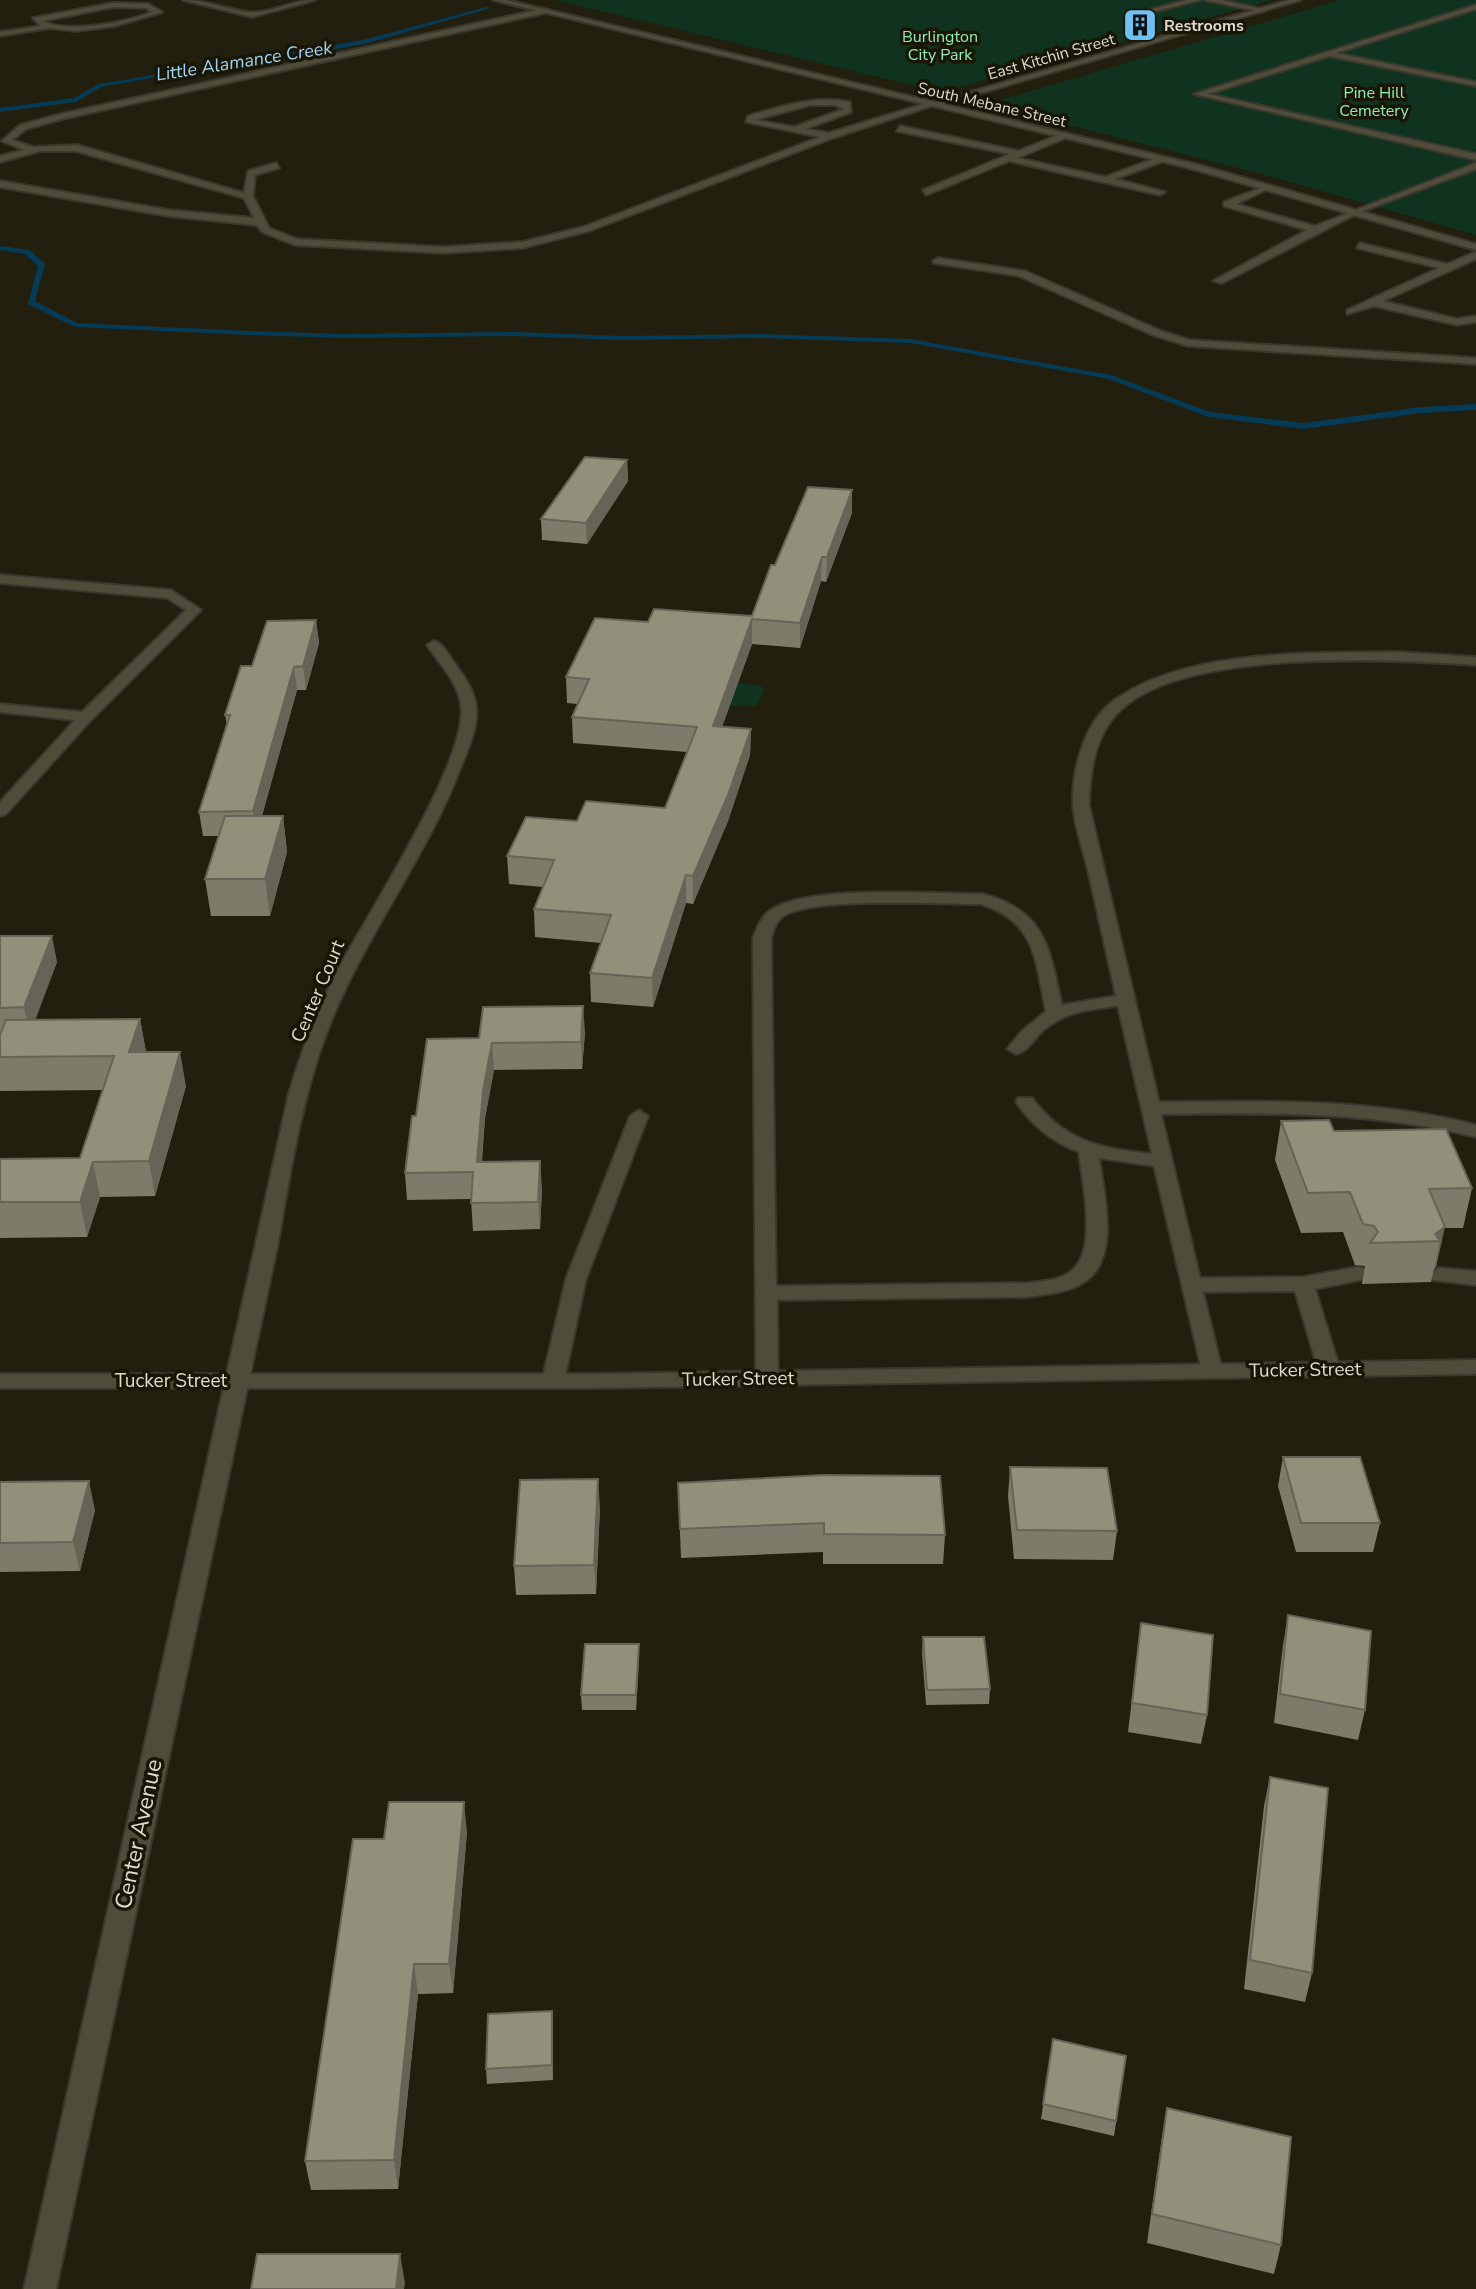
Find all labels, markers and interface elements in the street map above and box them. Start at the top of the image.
building icon: Restrooms [1121,6,1159,44]
place label: Restrooms [1164,15,1244,37]
park label: Burlington City Park [902,26,978,66]
street label: East Kitchin Street [985,28,1118,86]
water label: Little Alamance Creek [154,35,335,87]
street label: South Mebane Street [915,77,1069,133]
park label: Pine Hill Cemetery [1339,82,1409,122]
street label: Center Court [285,936,351,1046]
street label: Tucker Street [1249,1356,1362,1384]
street label: Tucker Street [682,1365,795,1393]
street label: Tucker Street [115,1368,228,1394]
street label: Center Avenue [107,1756,170,1912]

